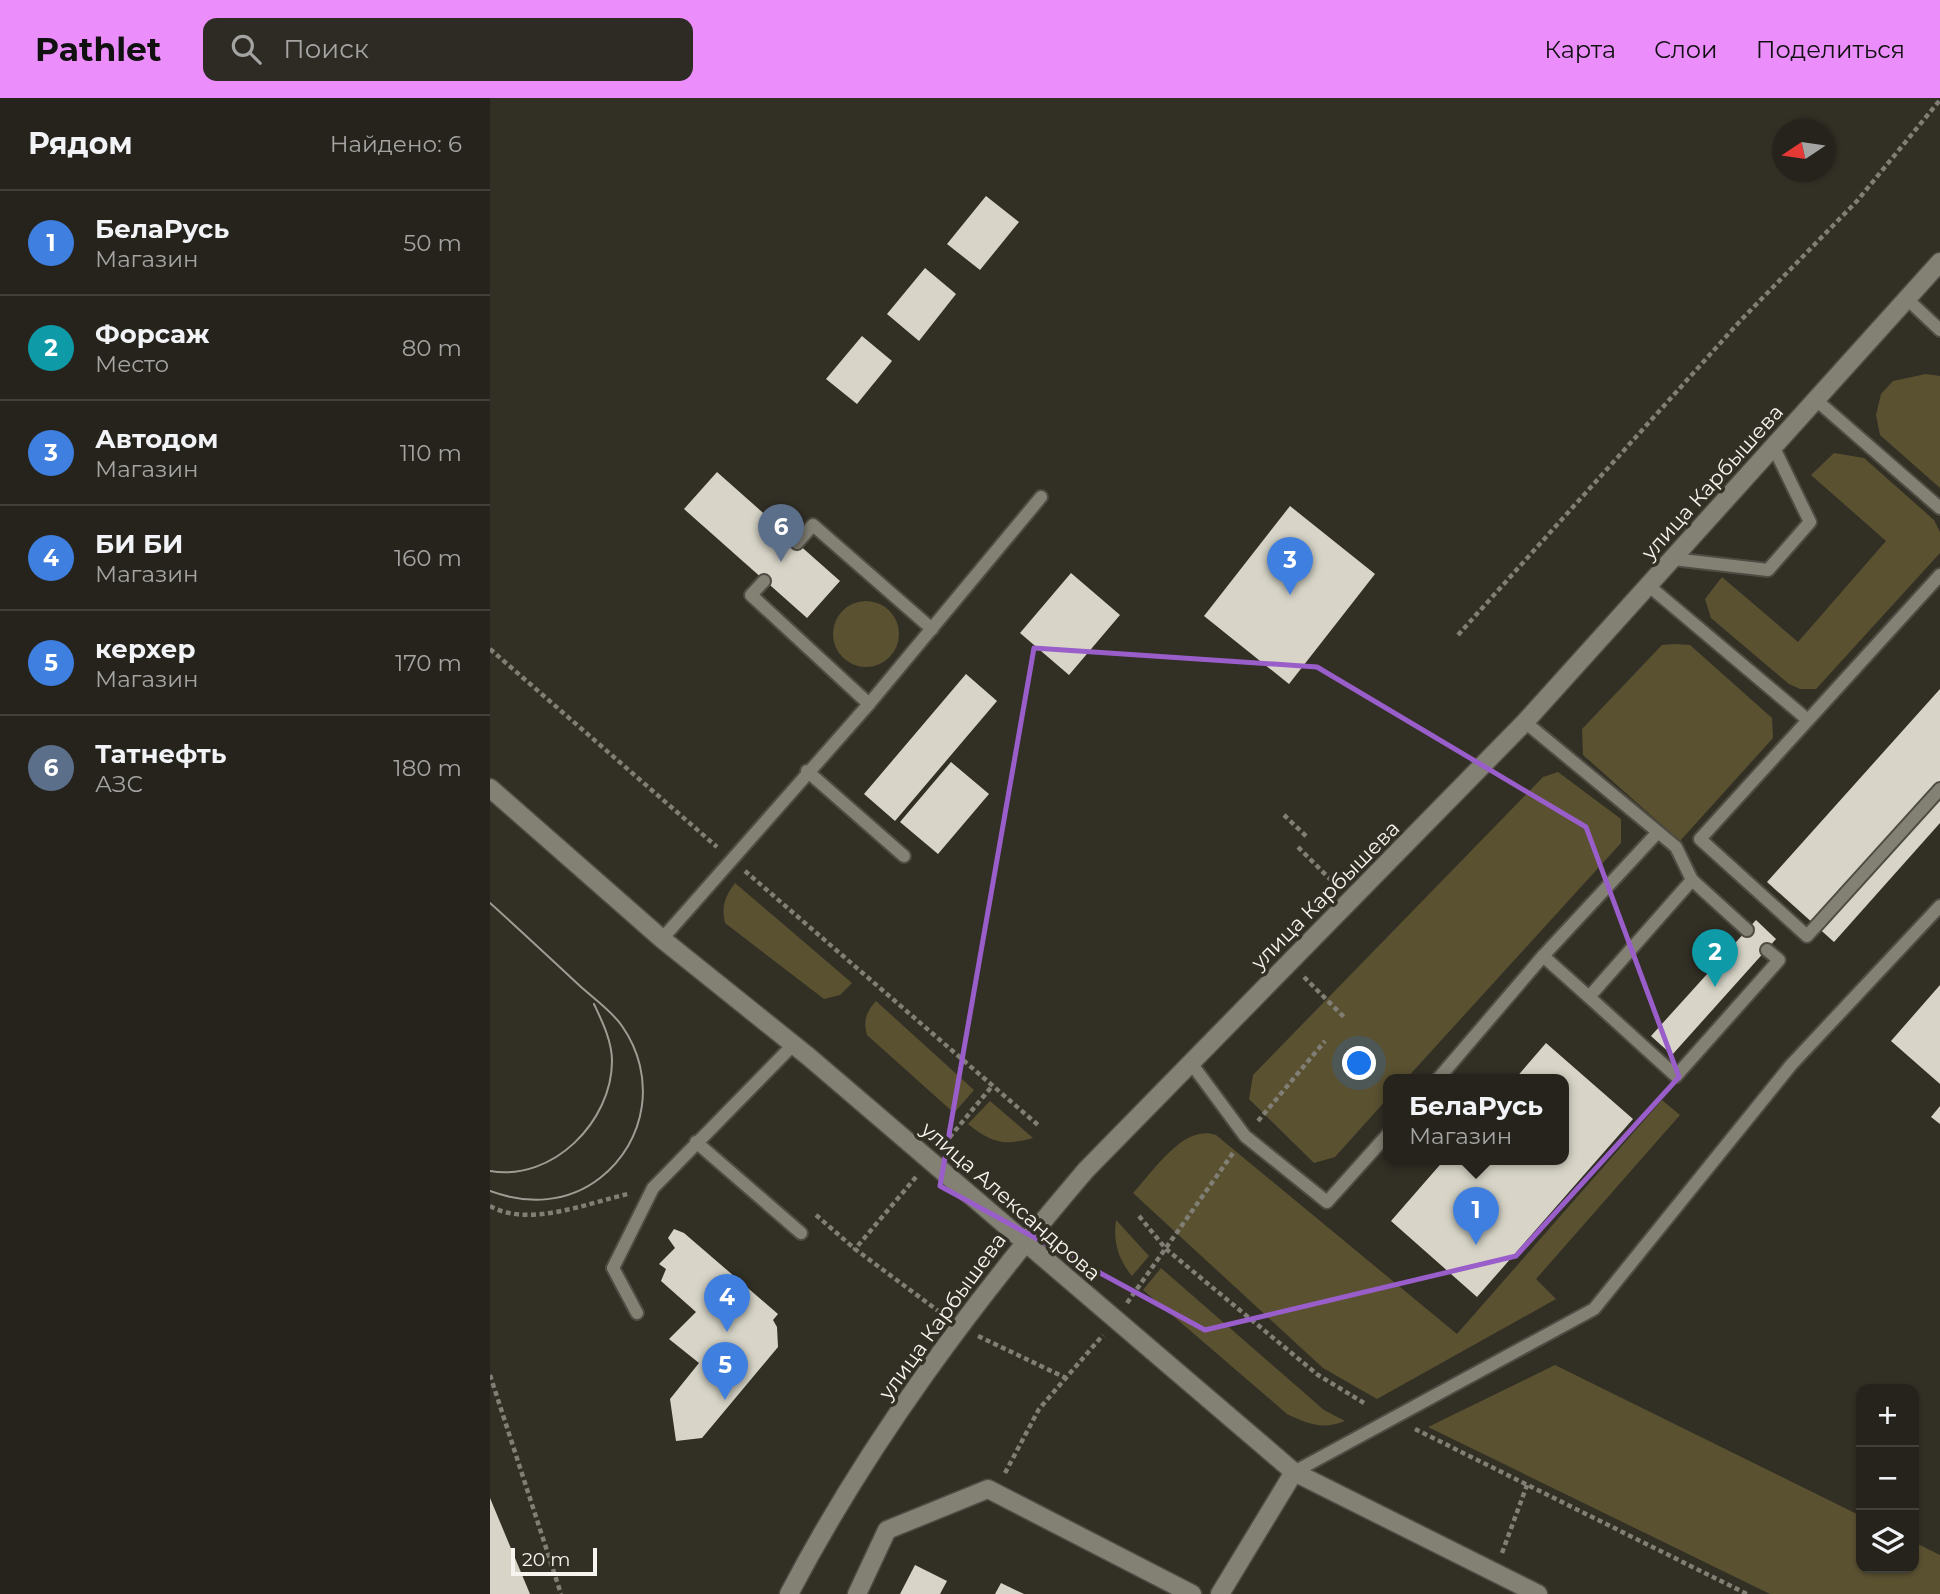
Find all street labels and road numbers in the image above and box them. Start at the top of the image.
street label: улица Карбышева [1635,399,1788,565]
street label: улица Карбышева [1245,815,1405,975]
street label: улица Александрова [915,1116,1106,1286]
street label: улица Карбышева [873,1228,1011,1405]

